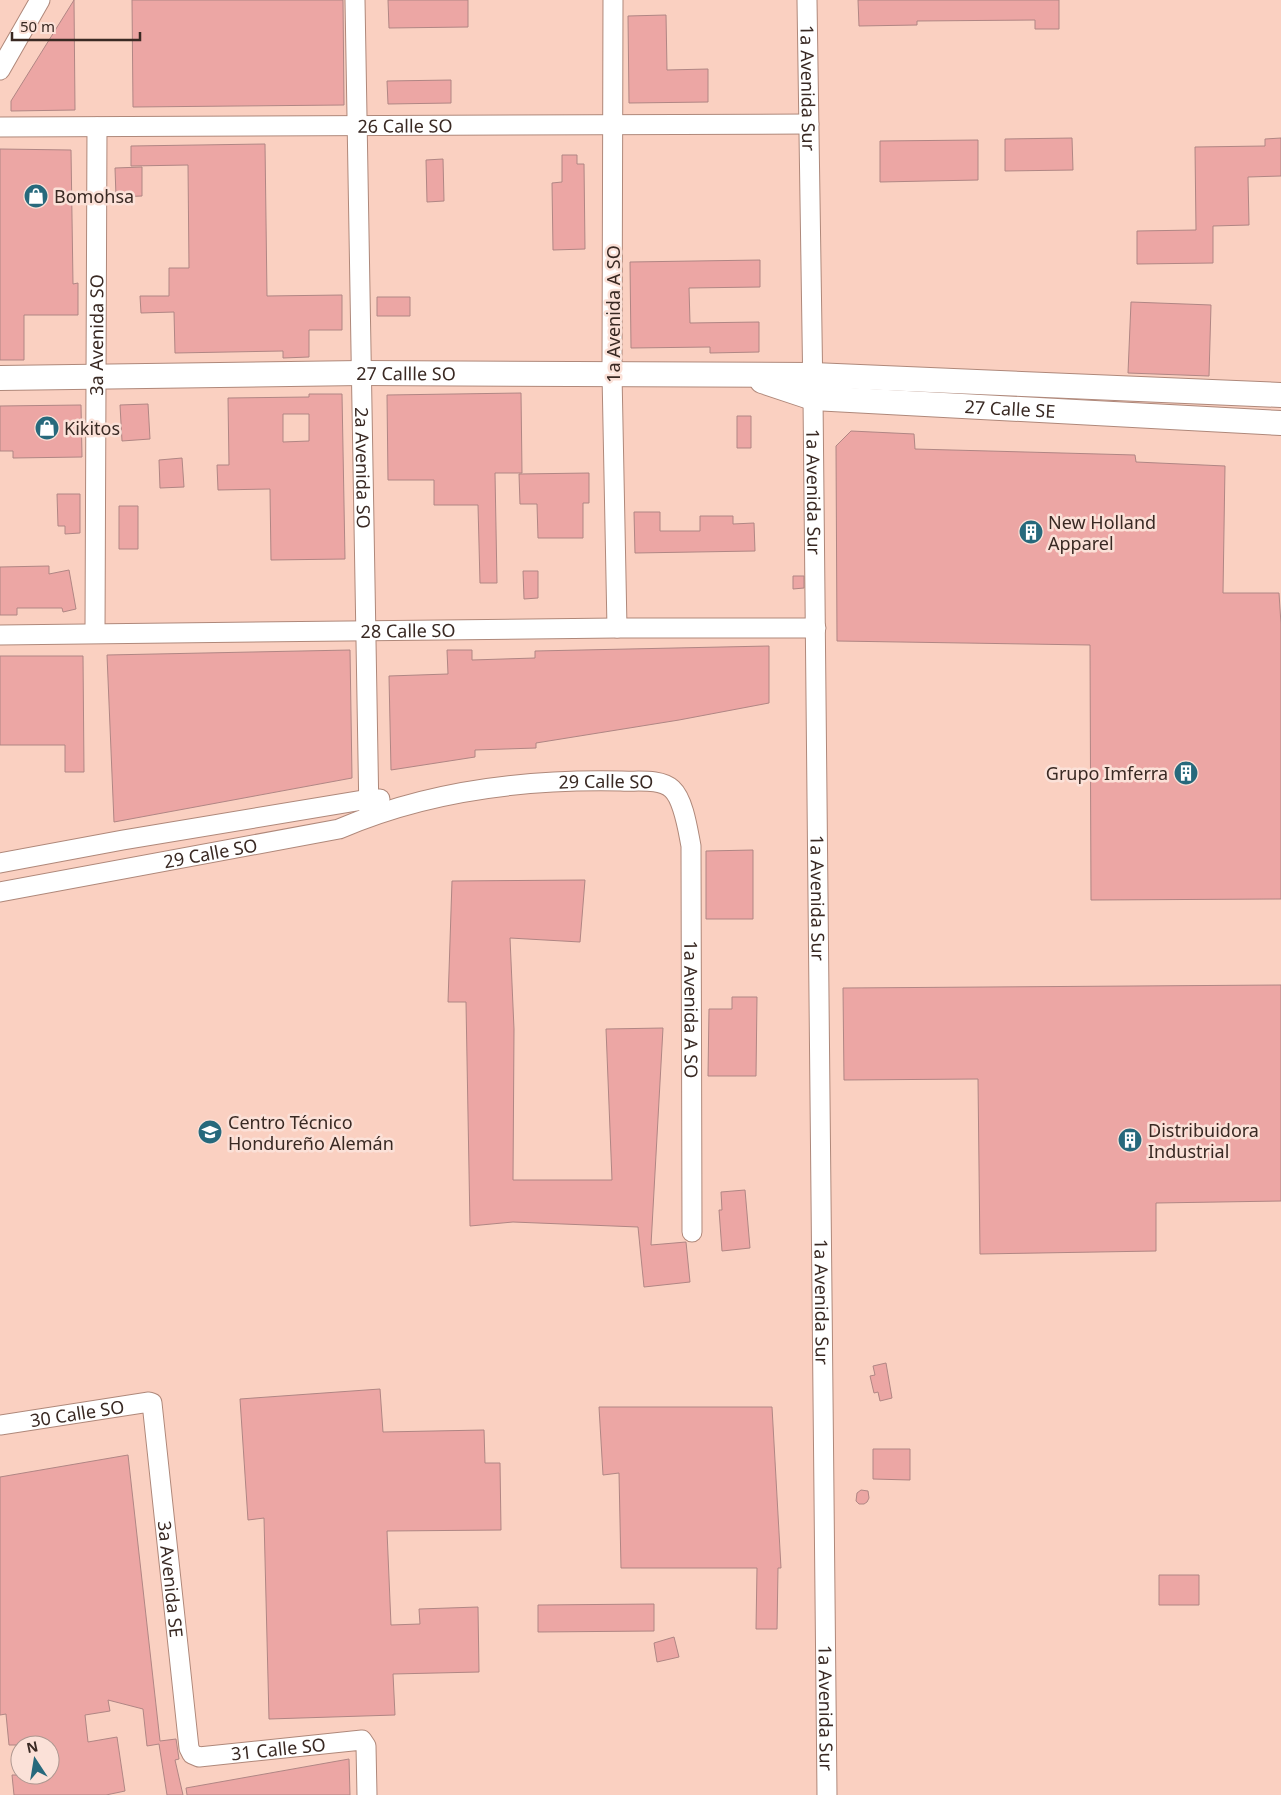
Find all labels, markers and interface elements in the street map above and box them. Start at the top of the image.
scale bar [12,10,140,42]
text: 50 m [20,16,55,36]
street label: 1a Avenida Sur [795,25,821,152]
street label: 26 Calle SO [358,113,452,138]
shop icon: Bomohsa [23,183,49,209]
place label: Bomohsa [54,184,134,208]
street label: 1a Avenida A SO [601,245,625,383]
street label: 3a Avenida SO [84,274,108,396]
street label: 27 Callle SO [356,361,456,385]
street label: 27 Calle SE [964,394,1056,423]
street label: 2a Avenida SO [350,407,376,529]
shop icon: Kikitos [34,415,60,441]
place label: Kikitos [64,416,120,440]
street label: 1a Avenida Sur [801,429,827,556]
place label: New Holland Apparel [1048,510,1156,555]
building icon: New Holland Apparel [1018,519,1044,545]
street label: 28 Calle SO [360,618,456,643]
building icon: Grupo Imferra [1173,760,1199,786]
place label: Grupo Imferra [1046,761,1168,785]
street label: 29 Calle SO [558,769,654,794]
street label: 29 Calle SO [162,832,259,873]
street label: 1a Avenida Sur [805,835,831,962]
street label: 1a Avenida A SO [679,941,704,1078]
place label: Centro Técnico Hondureño Alemán [228,1110,394,1155]
place label: Distribuidora Industrial [1148,1118,1259,1163]
school or university icon: Centro Técnico Hondureño Alemán [197,1119,223,1145]
building icon: Distribuidora Industrial [1117,1127,1143,1153]
street label: 1a Avenida Sur [809,1239,835,1366]
street label: 30 Calle SO [28,1394,126,1432]
street label: 3a Avenida SE [153,1519,189,1639]
street label: 1a Avenida Sur [813,1645,839,1772]
street label: 31 Calle SO [230,1732,327,1766]
north arrow [10,1735,60,1785]
text: N [25,1736,40,1757]

